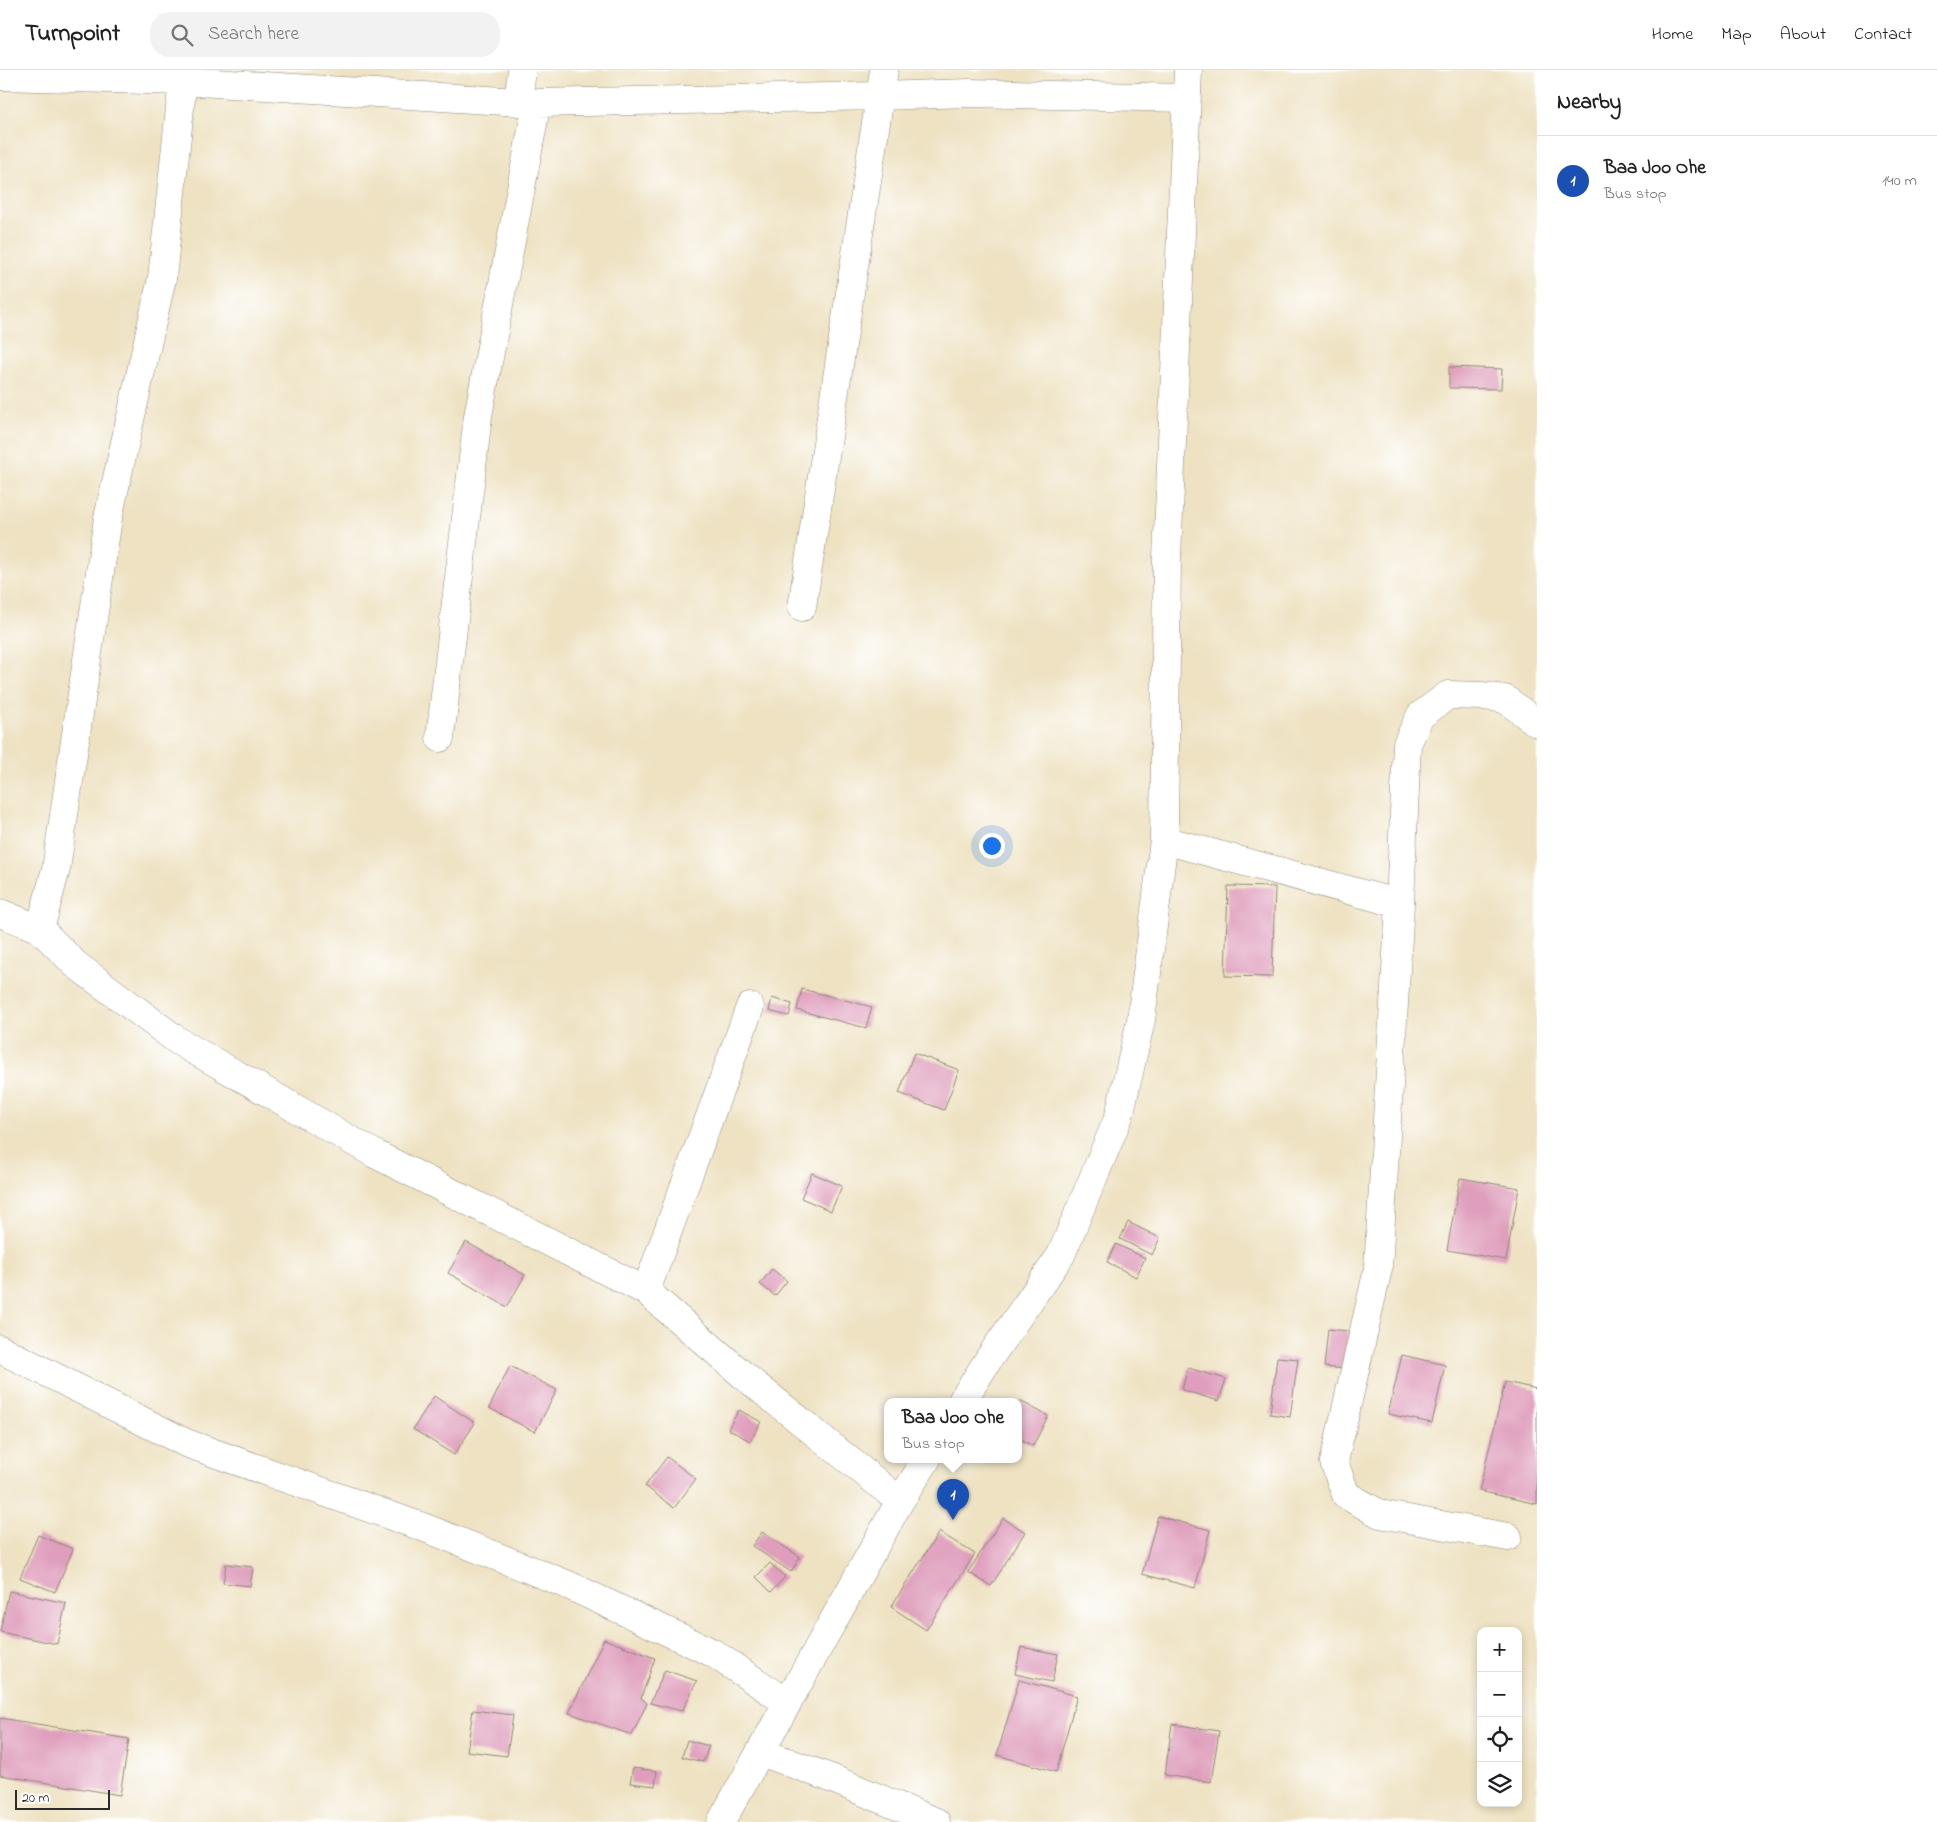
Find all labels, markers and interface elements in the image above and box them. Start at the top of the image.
search box [150,12,500,57]
text: Turnpoint [25,17,120,52]
icon: search [168,21,196,49]
text: Search here [208,21,299,48]
text: Home [1652,22,1693,48]
text: Map [1721,22,1752,48]
text: About [1780,22,1826,48]
text: Contact [1854,22,1912,48]
text: Nearby [1557,88,1621,118]
text: Baa Joo Ohe [1604,155,1706,182]
text: 1 [1570,169,1576,193]
text: 140 m [1882,169,1917,193]
text: Bus stop [1604,182,1667,206]
your location [979,833,1005,859]
popup [884,1398,1022,1463]
text: Baa Joo Ohe [902,1405,1004,1432]
text: Bus stop [902,1432,965,1456]
pin: 1 [937,1479,969,1520]
map controls [1477,1627,1522,1807]
button: + [1477,1627,1522,1672]
button: − [1477,1672,1522,1717]
button: locate [1477,1717,1522,1762]
button: layers [1477,1762,1522,1807]
scale bar [15,1787,110,1810]
text: 20 m [22,1788,49,1809]

